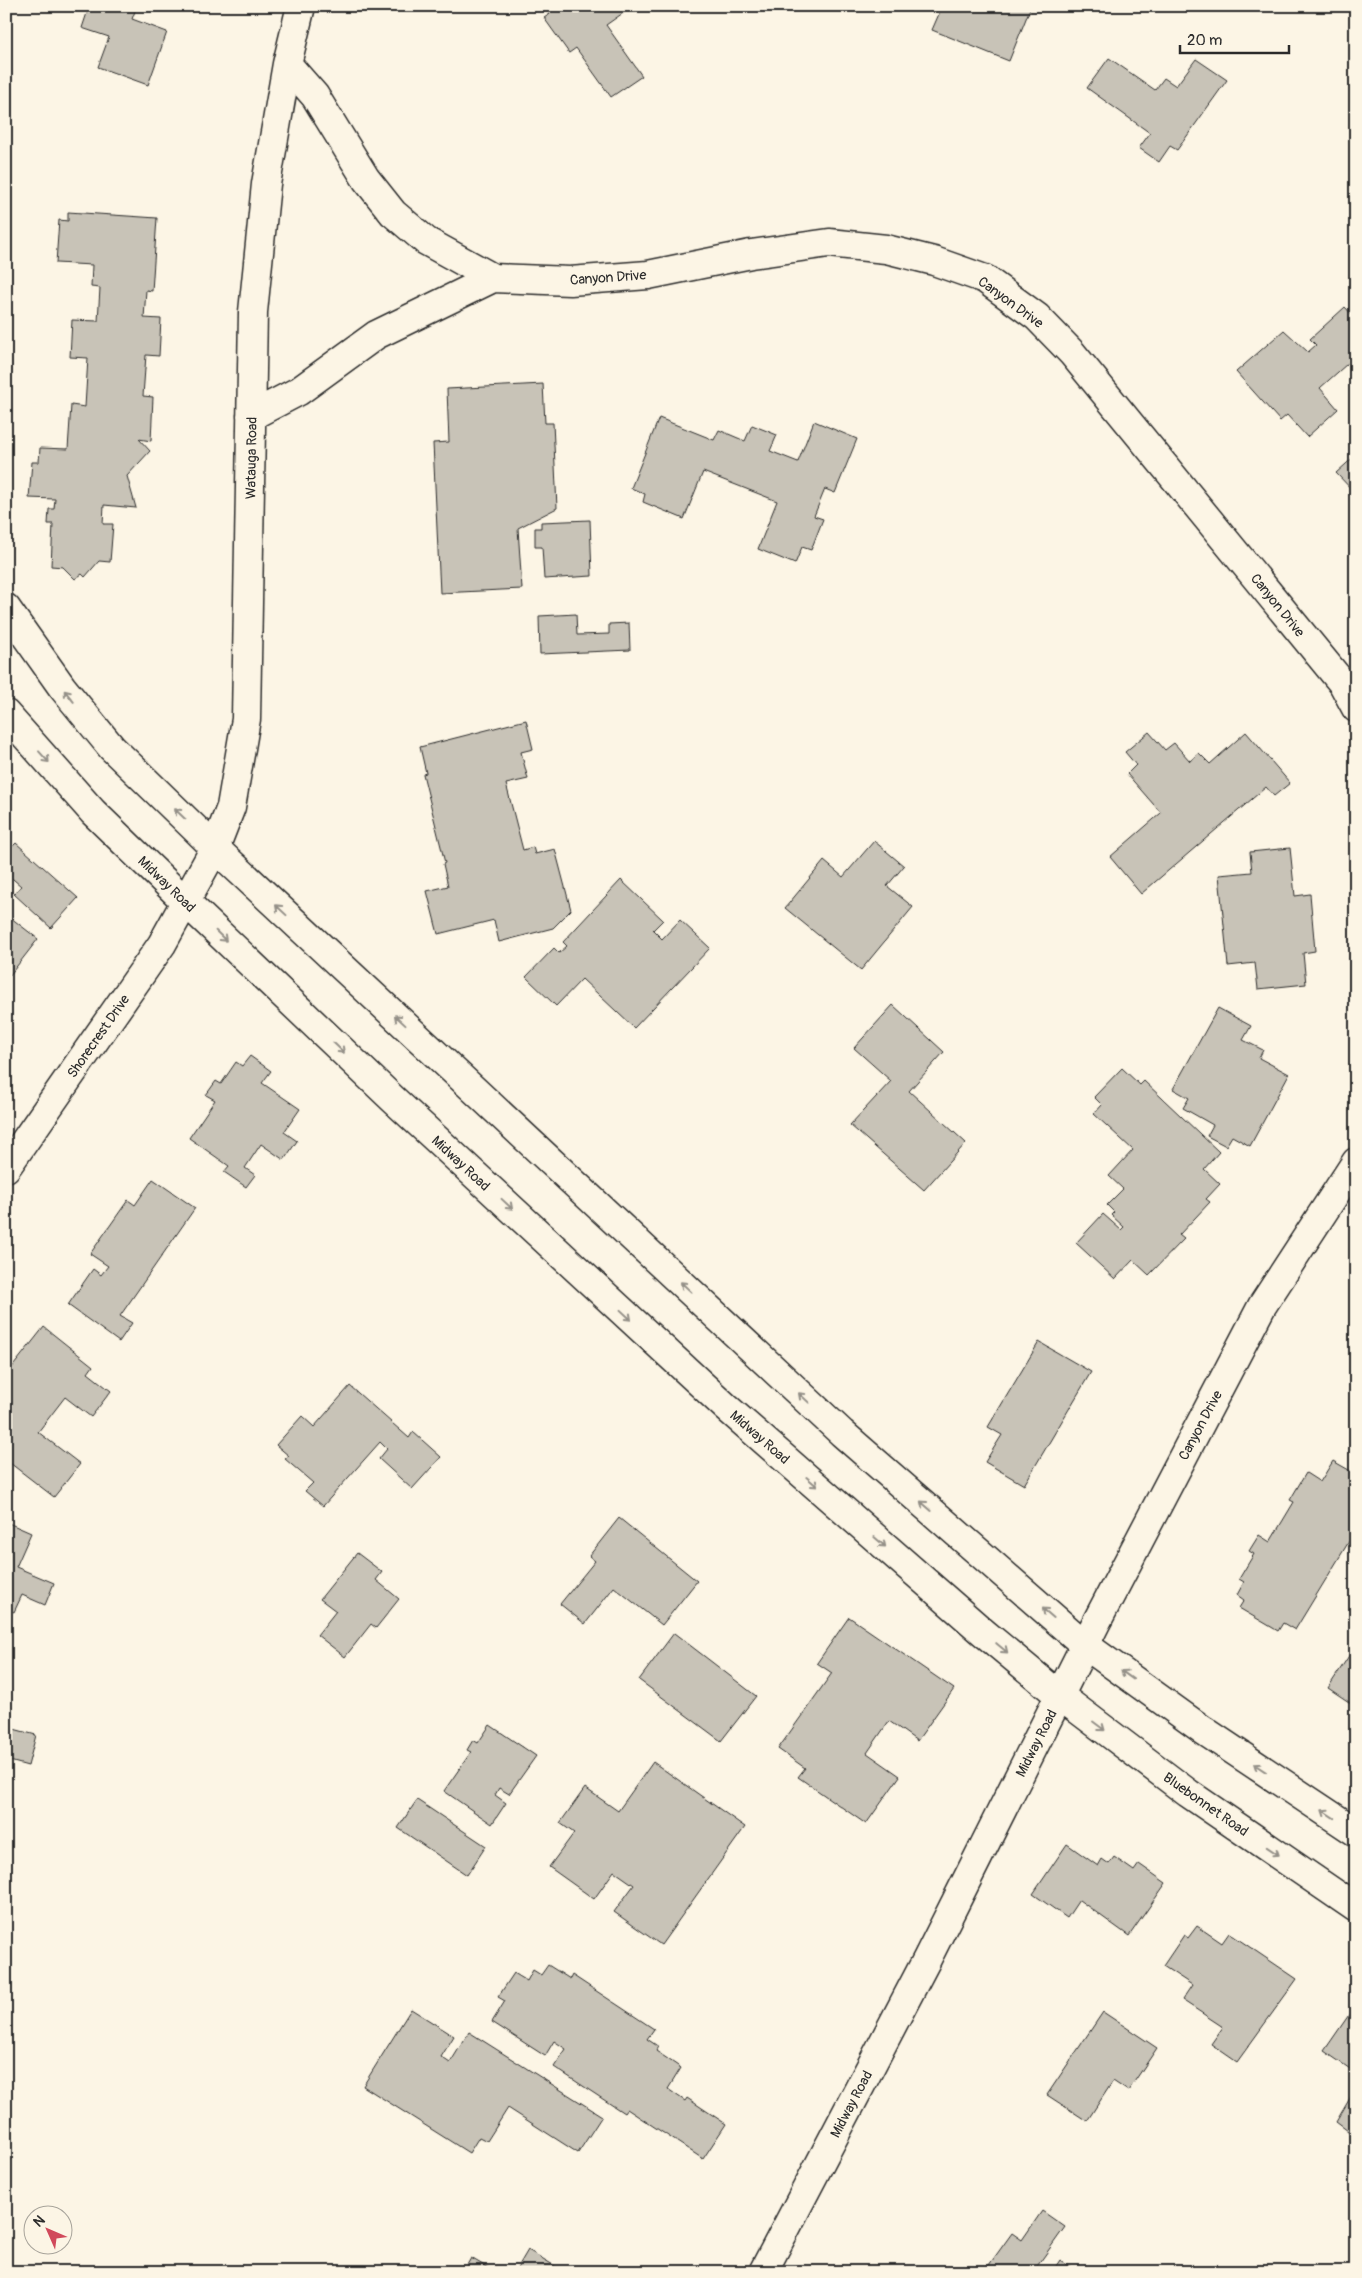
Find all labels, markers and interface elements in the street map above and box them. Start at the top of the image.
scale bar [1180,22,1288,54]
text: 20 m [1187,31,1222,50]
street label: Canyon Drive [569,266,647,289]
street label: Canyon Drive [975,273,1047,332]
street label: Watauga Road [242,416,261,499]
street label: Canyon Drive [1247,570,1308,640]
one-way arrow [64,689,75,702]
one-way arrow [38,751,50,764]
one-way arrow [174,808,186,820]
street label: Midway Road [134,853,199,916]
one-way arrow [275,904,288,916]
one-way arrow [215,930,228,942]
street label: Shorecrest Drive [64,991,133,1081]
one-way arrow [394,1014,407,1026]
one-way arrow [333,1042,345,1054]
street label: Midway Road [428,1132,493,1195]
one-way arrow [500,1199,513,1210]
one-way arrow [679,1281,692,1293]
one-way arrow [619,1309,632,1321]
street label: Canyon Drive [1175,1387,1226,1463]
one-way arrow [798,1392,811,1404]
street label: Midway Road [726,1407,793,1468]
one-way arrow [805,1476,818,1488]
one-way arrow [919,1500,932,1512]
one-way arrow [873,1536,886,1548]
one-way arrow [1042,1607,1055,1618]
one-way arrow [996,1643,1009,1654]
one-way arrow [1120,1670,1134,1680]
street label: Midway Road [1012,1707,1061,1780]
one-way arrow [1092,1720,1105,1731]
one-way arrow [1254,1763,1268,1773]
street label: Bluebonnet Road [1160,1769,1252,1840]
one-way arrow [1322,1809,1336,1819]
one-way arrow [1266,1846,1280,1856]
street label: Midway Road [827,2068,876,2141]
north arrow [22,2206,72,2256]
text: N [30,2212,49,2231]

